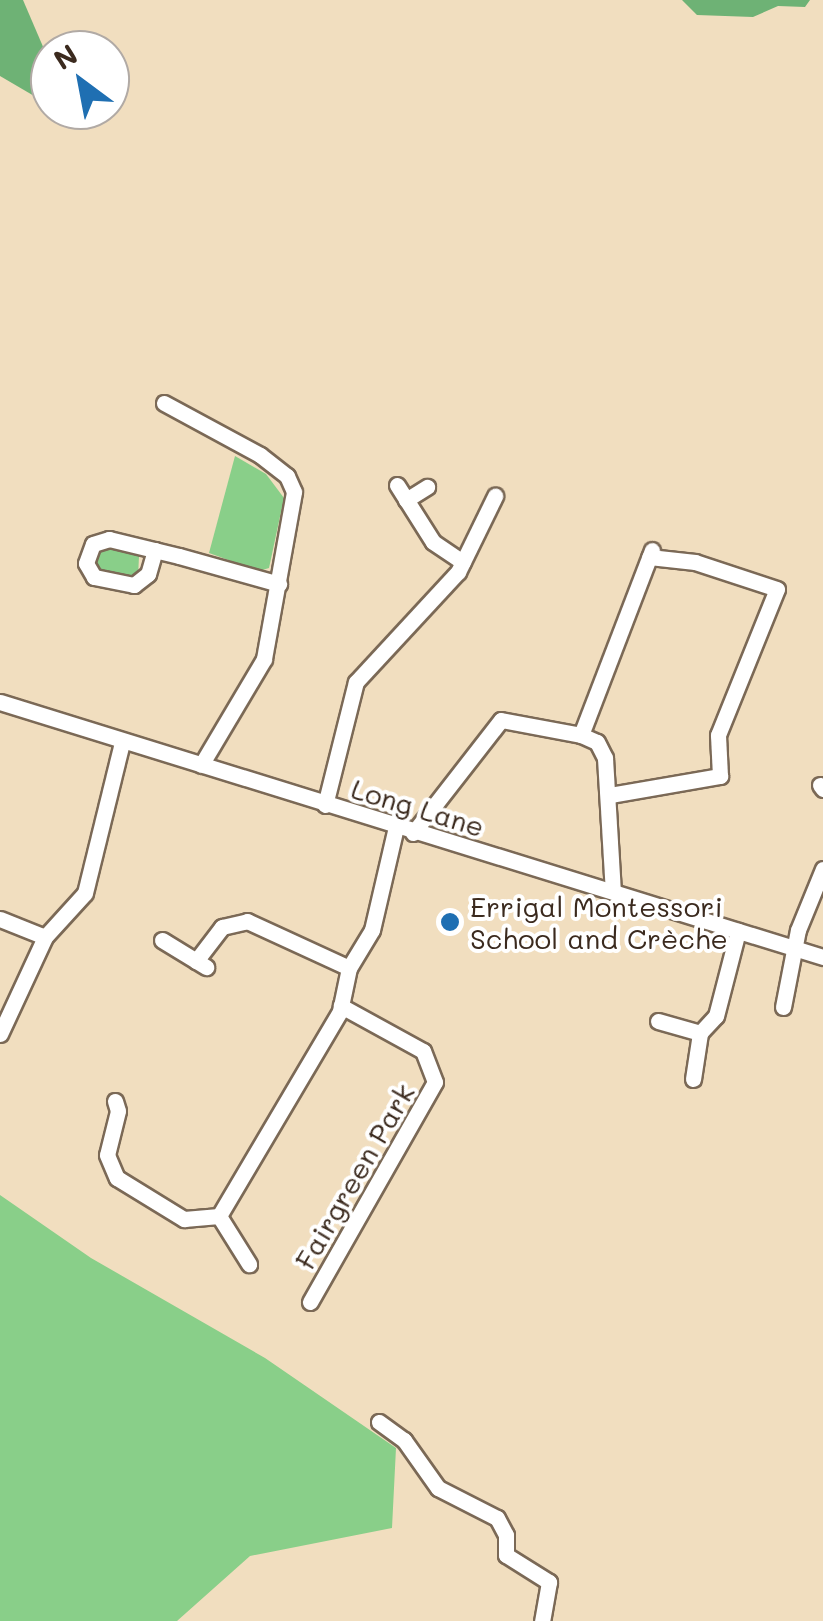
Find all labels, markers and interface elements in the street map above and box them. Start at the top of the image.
north arrow [30,30,130,130]
text: N [47,35,84,77]
street label: Long Lane [348,771,488,843]
place label: Errigal Montessori School and Crèche [470,889,728,955]
marker: Errigal Montessori School and Crèche [439,911,461,933]
street label: Fairgreen Park [287,1077,421,1275]

